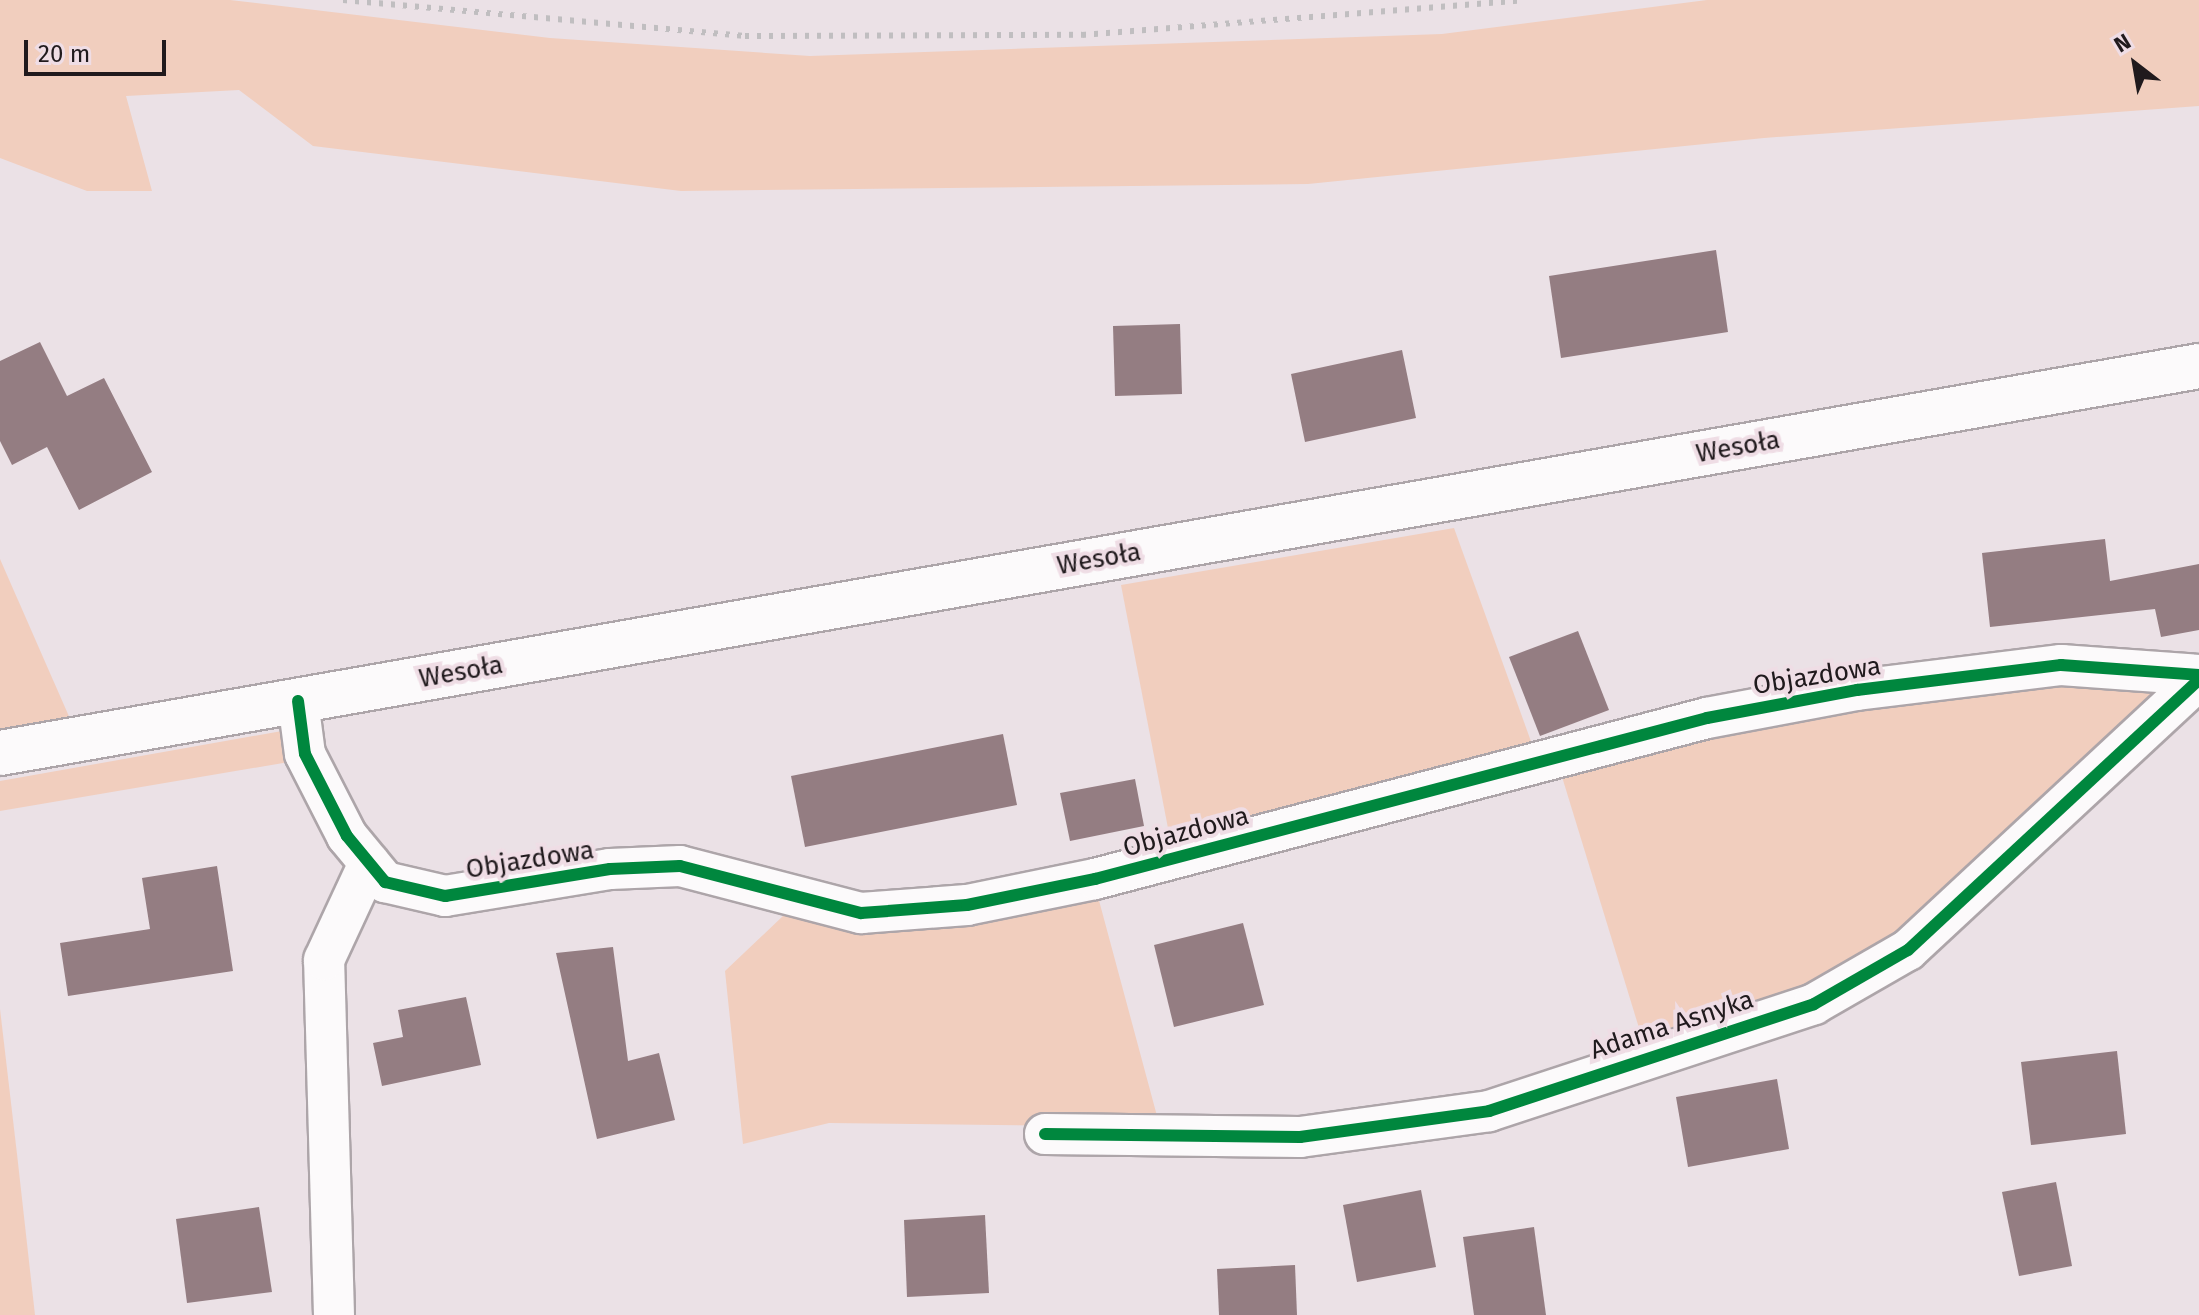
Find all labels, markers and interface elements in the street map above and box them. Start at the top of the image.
scale bar [28,24,170,74]
north arrow [2095,24,2175,104]
text: N [2109,28,2136,58]
text: 20 m [38,40,90,68]
street label: Wesoła [1694,424,1782,470]
street label: Wesoła [1055,536,1143,582]
street label: Wesoła [417,649,505,695]
street label: Objazdowa [1751,650,1883,702]
street label: Objazdowa [1120,800,1252,864]
street label: Objazdowa [464,834,596,886]
street label: Adama Asnyka [1586,984,1758,1066]

